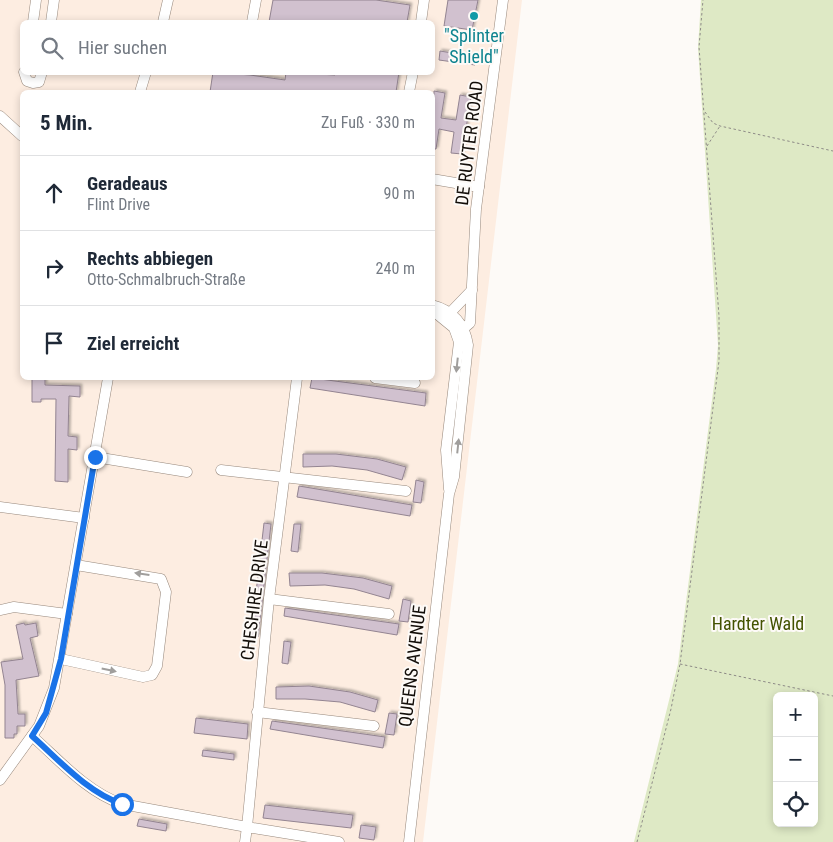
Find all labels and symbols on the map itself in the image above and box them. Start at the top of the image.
marker: "Splinter Shield" [468,10,480,22]
place label: "Splinter Shield" [444,25,505,67]
street label: DE RUYTER ROAD [451,79,487,207]
one-way arrow [453,357,461,373]
one-way arrow [454,437,462,453]
route end [84,446,107,469]
street label: CHESHIRE DRIVE [236,538,272,661]
one-way arrow [134,570,150,578]
street label: QUEENS AVENUE [394,604,430,728]
park label: Hardter Wald [712,613,804,634]
one-way arrow [101,666,117,674]
route start [111,793,134,816]

